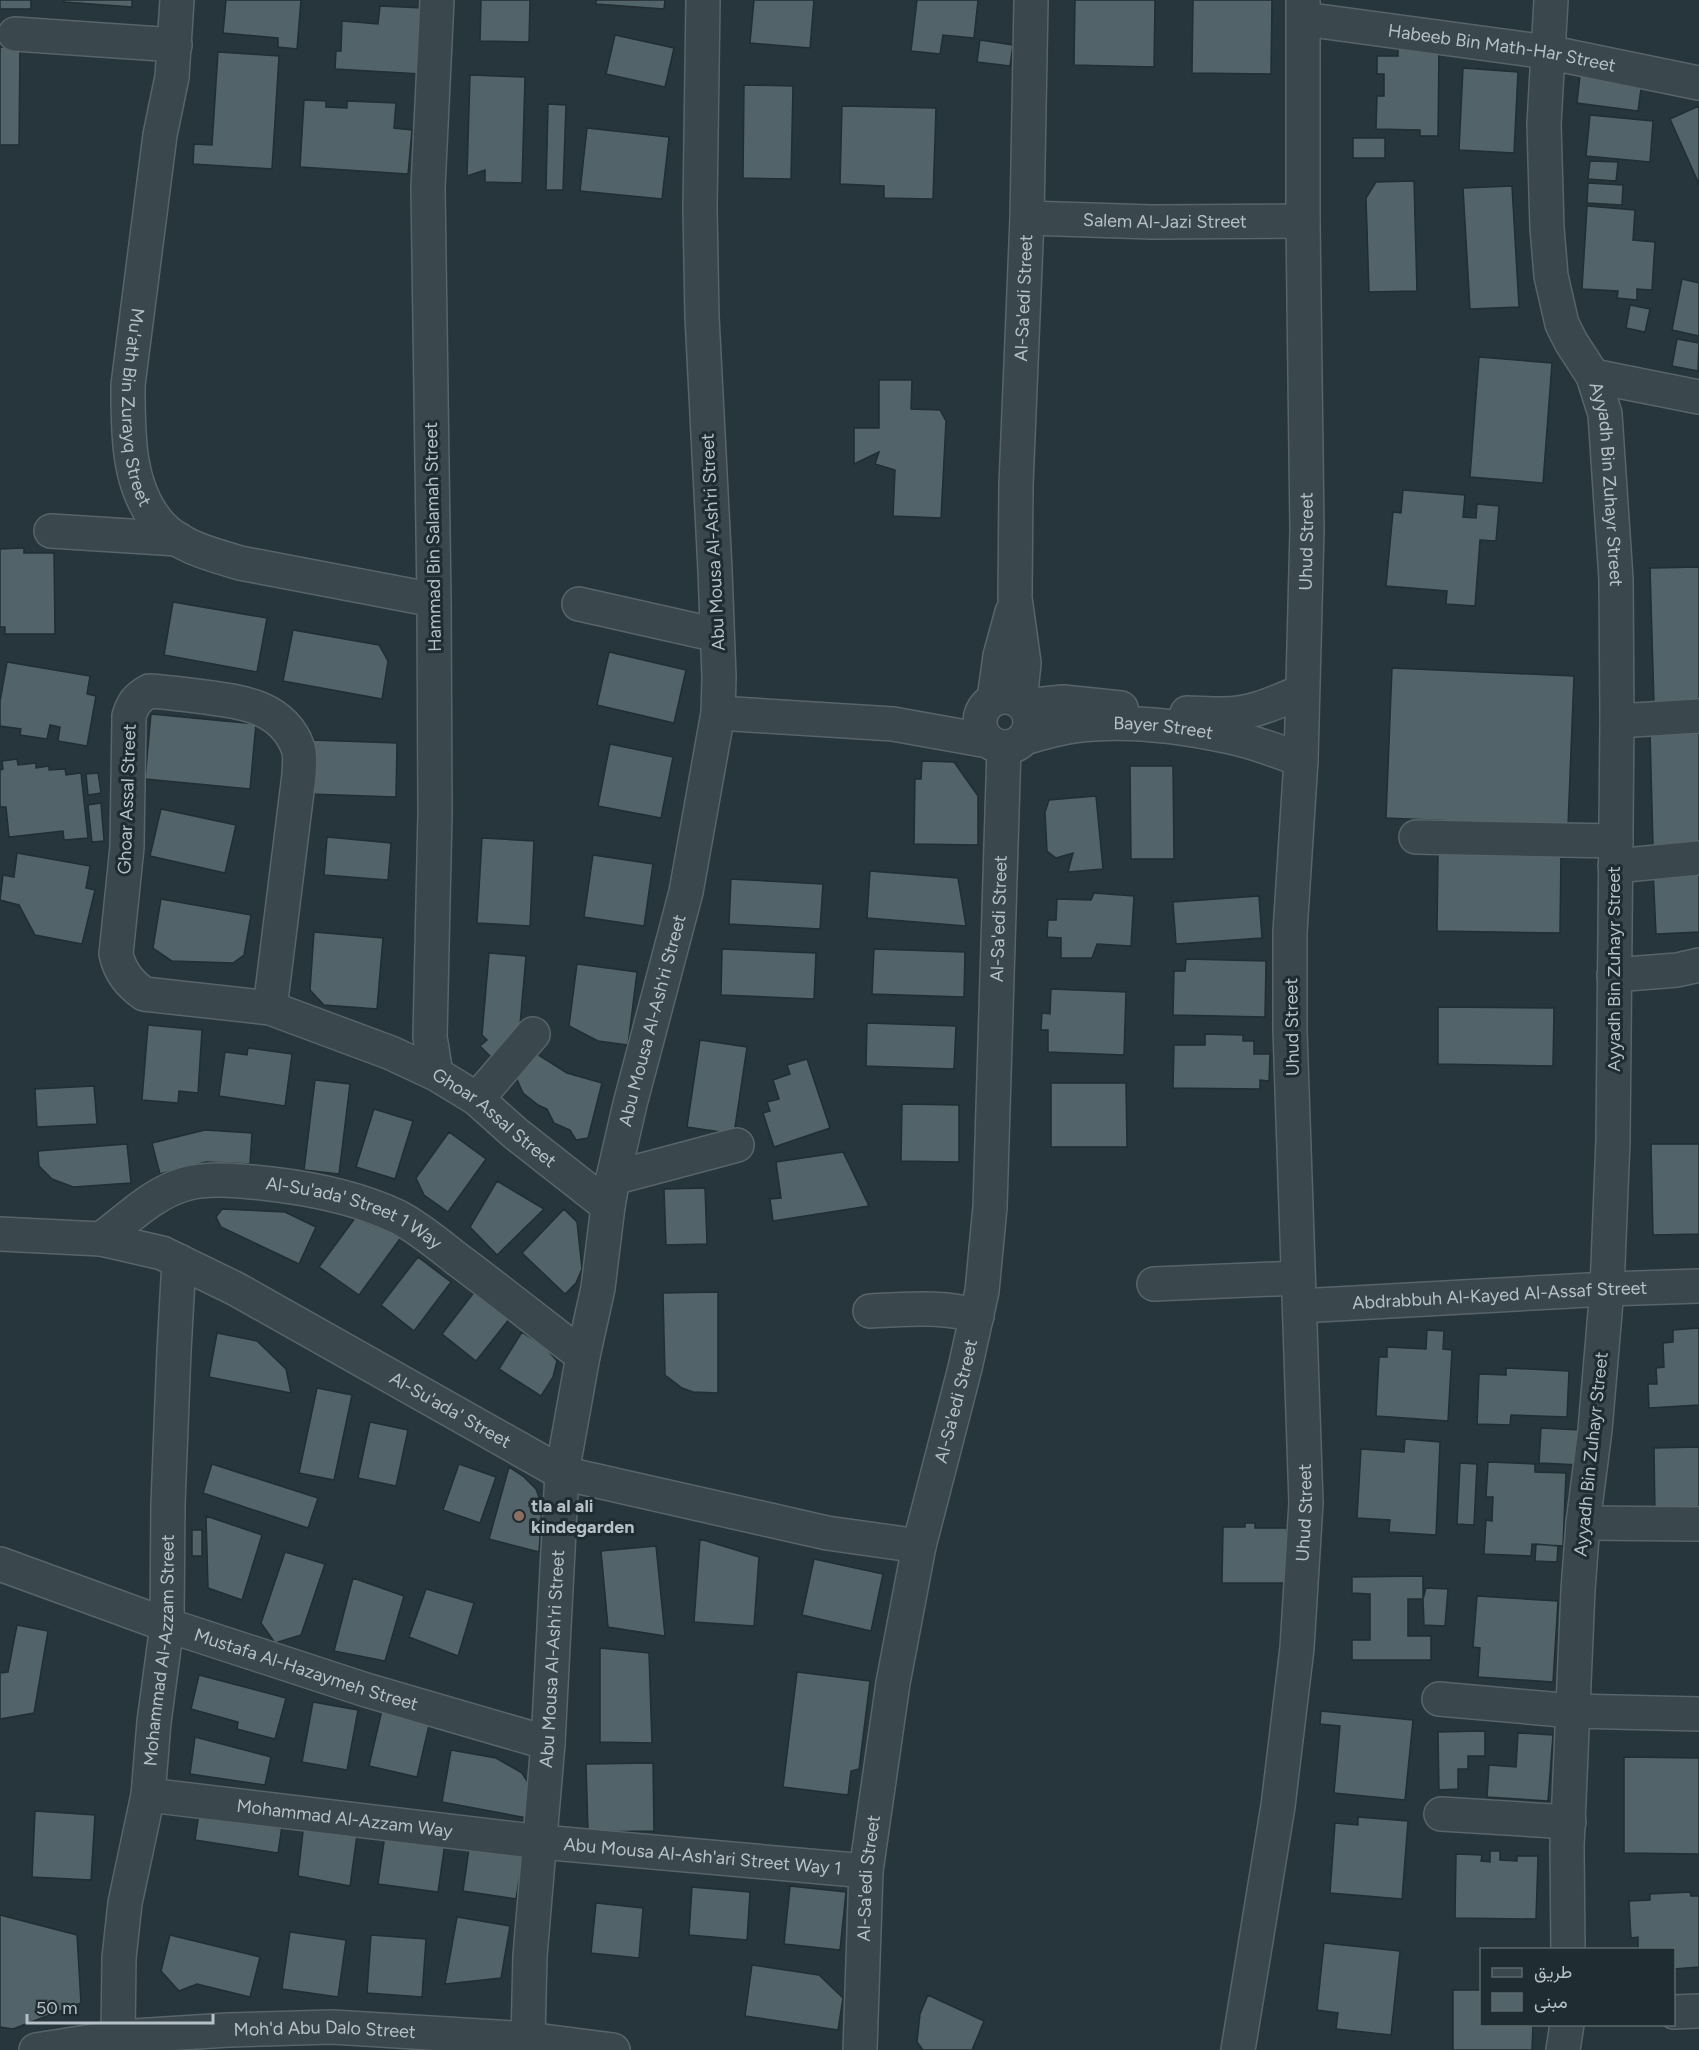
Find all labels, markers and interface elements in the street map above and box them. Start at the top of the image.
street label: Habeeb Bin Math-Har Street [1387,20,1618,77]
street label: Salem Al-Jazi Street [1083,209,1247,233]
street label: Al-Sa'edi Street [1010,234,1037,362]
street label: Mu'ath Bin Zurayq Street [117,307,156,510]
street label: Ayyadh Bin Zuhayr Street [1585,379,1627,587]
street label: Hammad Bin Salamah Street [420,422,446,652]
street label: Abu Mousa Al-Ash'ri Street [696,432,730,651]
street label: Uhud Street [1294,492,1318,591]
street label: Bayer Street [1113,712,1215,744]
street label: Ghoar Assal Street [113,723,141,875]
street label: Al-Sa'edi Street [986,855,1012,982]
street label: Ayyadh Bin Zuhayr Street [1603,866,1625,1072]
street label: Abu Mousa Al-Ash'ri Street [614,912,691,1129]
street label: Uhud Street [1280,978,1304,1076]
street label: Ghoar Assal Street [428,1063,561,1172]
street label: Al-Su'ada' Street 1 Way [265,1172,447,1254]
street label: Abdrabbuh Al-Kayed Al-Assaf Street [1352,1277,1648,1314]
street label: Al-Sa'edi Street [930,1337,982,1465]
street label: Ayyadh Bin Zuhayr Street [1569,1350,1613,1557]
street label: Al-Su'ada' Street [386,1367,515,1453]
street label: Uhud Street [1291,1463,1317,1562]
place label: tla al ali kindegarden [531,1495,634,1538]
marker: tla al ali kindegarden [512,1509,526,1523]
street label: Mohammad Al-Azzam Street [139,1534,179,1767]
street label: Abu Mousa Al-Ash'ri Street [535,1549,569,1769]
street label: Mustafa Al-Hazaymeh Street [191,1624,421,1716]
street label: Mohammad Al-Azzam Way [235,1795,454,1842]
street label: Al-Sa'edi Street [853,1813,885,1942]
street label: Abu Mousa Al-Ash'ari Street Way 1 [563,1833,842,1880]
legend [1480,1948,1675,2026]
text: طريق [1534,1961,1572,1983]
scale bar [27,1987,213,2025]
text: مبنى [1534,1991,1568,2013]
text: 50 m [36,1997,78,2019]
street label: Moh'd Abu Dalo Street [233,2016,417,2043]

